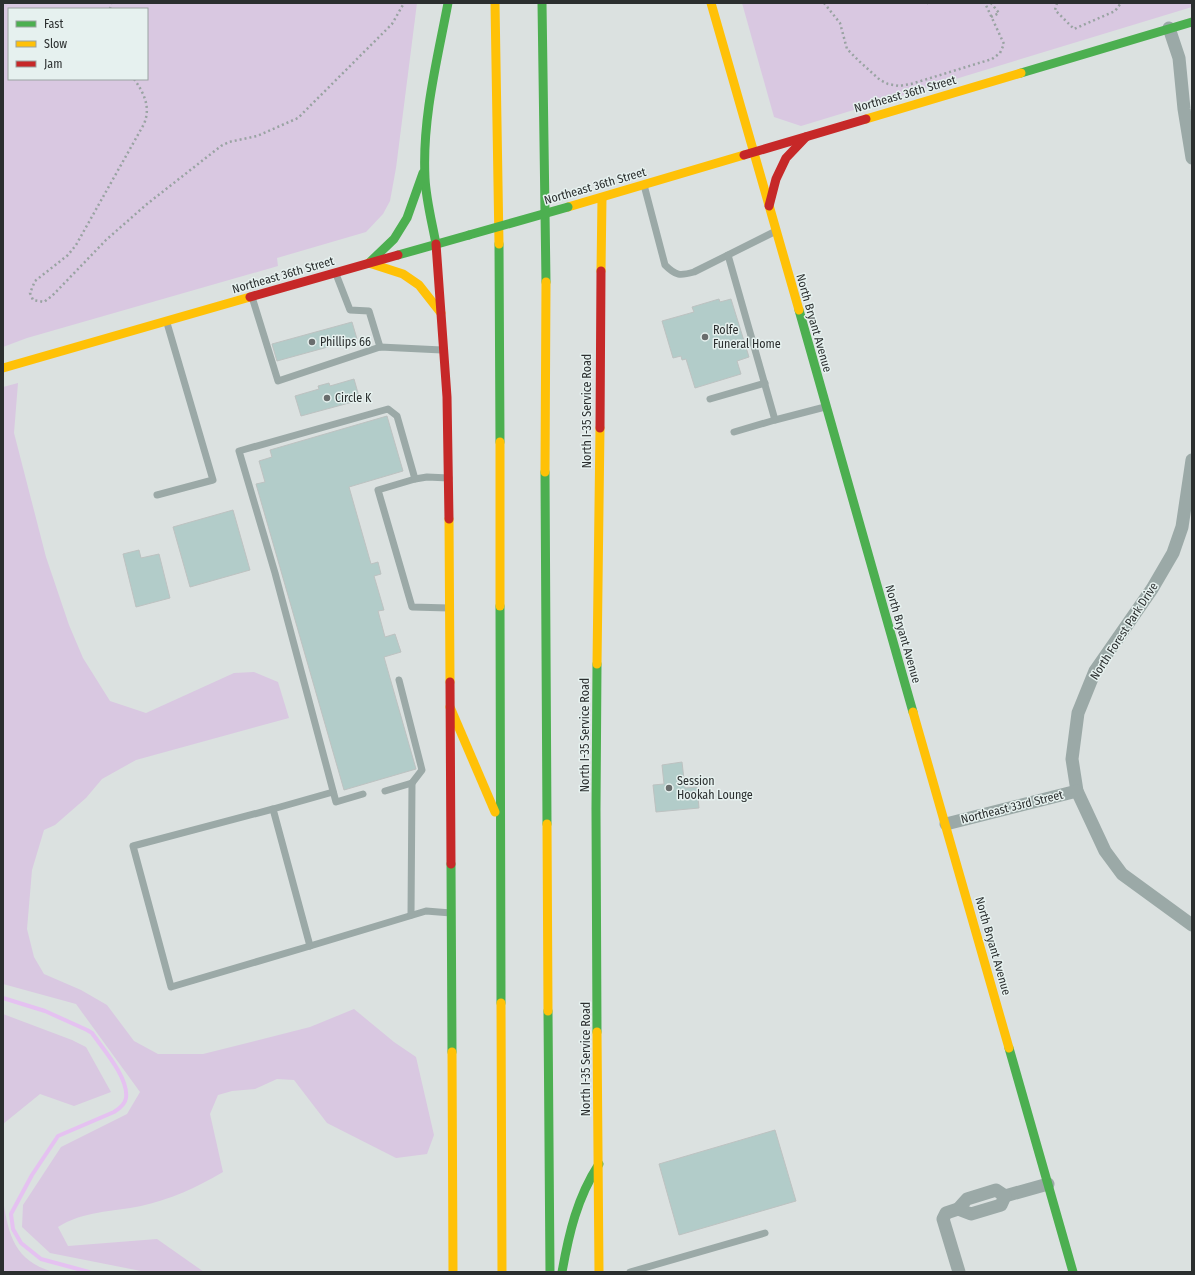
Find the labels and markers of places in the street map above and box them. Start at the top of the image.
place label: Rolfe Funeral Home [713,323,781,351]
marker: Rolfe Funeral Home [700,332,710,342]
place label: Phillips 66 [320,335,371,349]
marker: Phillips 66 [307,337,317,347]
place label: Circle K [335,391,372,405]
marker: Circle K [322,393,332,403]
place label: Session Hookah Lounge [677,774,753,802]
marker: Session Hookah Lounge [664,783,674,793]

